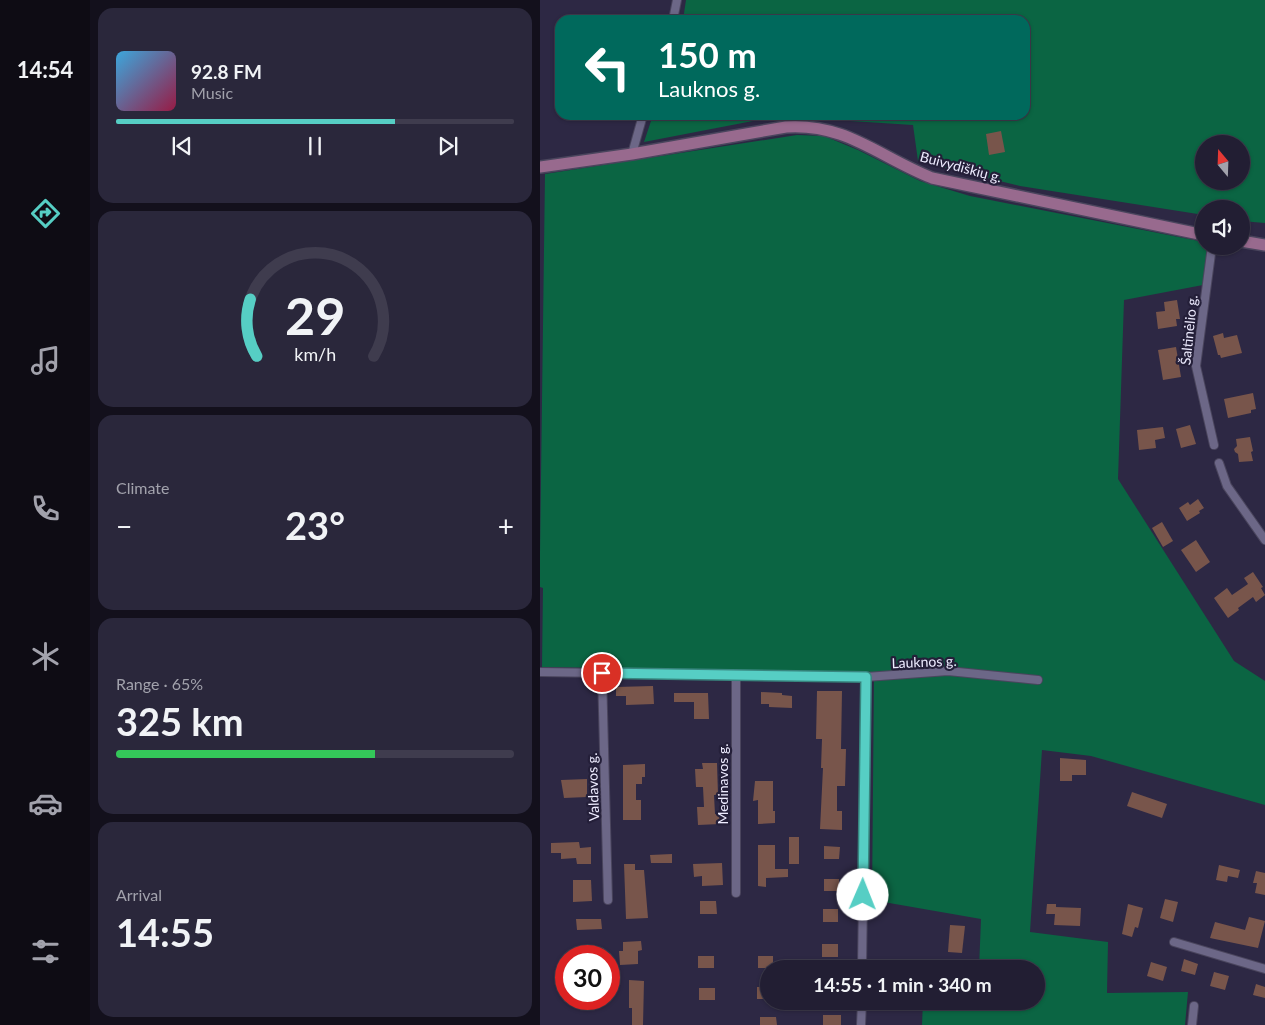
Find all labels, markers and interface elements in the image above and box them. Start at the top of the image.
text: 150 m [658,33,757,75]
icon: left [575,35,640,100]
text: 14:54 [17,56,73,83]
text: 92.8 FM [191,60,262,83]
text: Lauknos g. [658,75,760,102]
text: Music [191,83,233,102]
icon: previous [168,132,196,160]
icon: pause [301,132,329,160]
icon: next [434,132,462,160]
north arrow [1195,135,1250,190]
map controls [1195,135,1250,255]
street label: Buivydiškių g. [918,147,1004,186]
icon: directions [28,196,63,231]
button: sound [1195,200,1250,255]
text: 29 [285,284,345,346]
street label: Šaltinėlio g. [1176,294,1201,366]
icon: music [28,343,63,378]
text: km/h [294,343,336,365]
text: Climate [116,478,169,497]
icon: phone [28,491,63,526]
text: 23° [285,502,345,548]
text: − [116,509,132,543]
text: + [498,509,514,543]
icon: climate [28,639,63,674]
pin [581,652,623,694]
street label: Lauknos g. [891,652,957,671]
icon: arrive [588,659,616,687]
text: Range · 65% [116,674,203,693]
text: 325 km [116,698,244,744]
street label: Medinavos g. [714,743,731,825]
street label: Valdavos g. [583,752,602,822]
icon: car [28,786,63,821]
position arrow [836,868,888,920]
text: Arrival [116,885,162,904]
text: 14:55 [116,909,214,955]
icon: filters [28,934,63,969]
speed limit sign: 30 [555,945,620,1010]
text: 14:55 · 1 min · 340 m [813,973,992,996]

